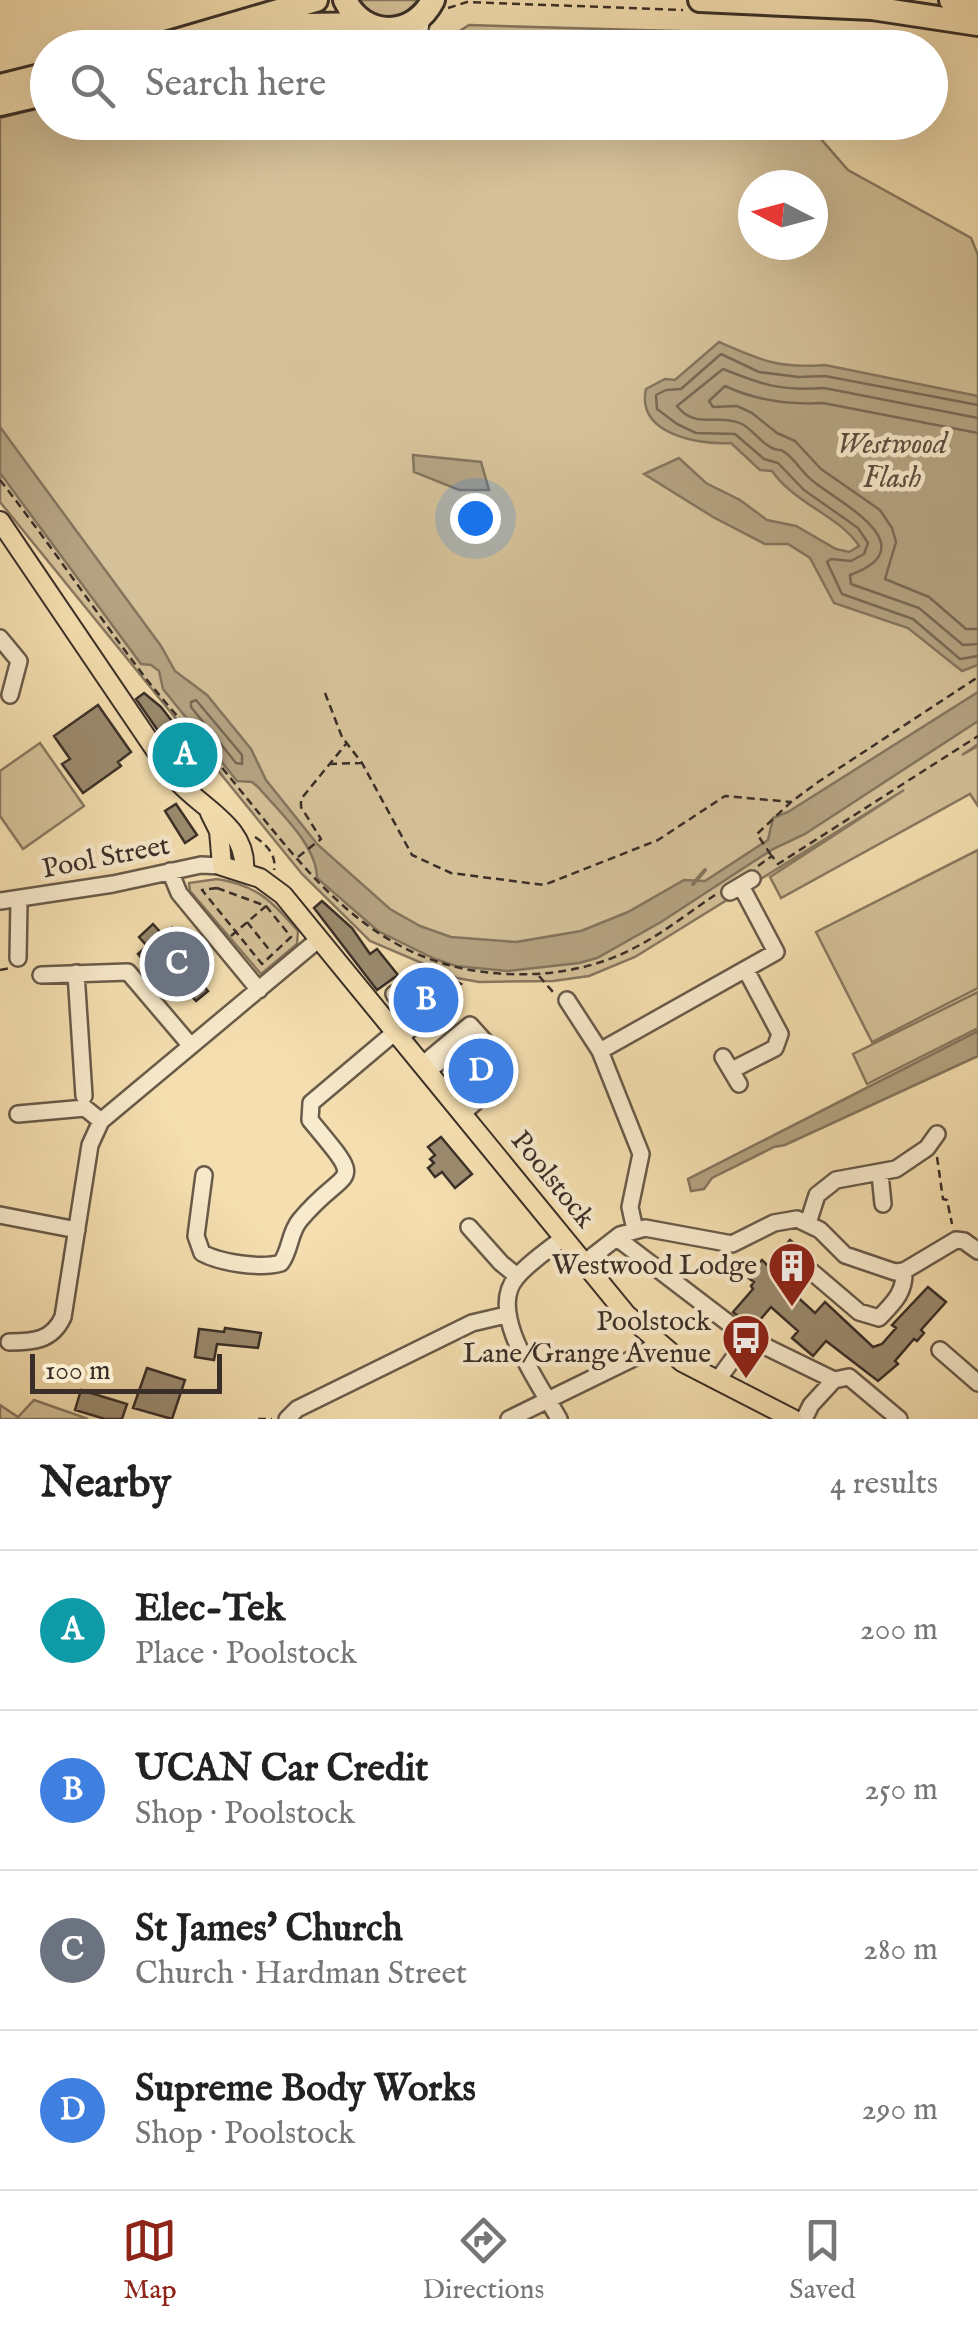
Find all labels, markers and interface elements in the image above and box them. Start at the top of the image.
search box [30,30,948,140]
icon: search [65,58,120,113]
text: Search here [145,61,326,109]
north arrow [738,170,828,260]
water label: Westwood Flash [837,426,949,498]
your location [450,493,501,544]
pin: A [152,718,218,792]
street label: Pool Street [39,828,173,887]
pin: C [144,926,210,1002]
pin: B [394,962,458,1038]
pin: D [448,1034,514,1108]
street label: Poolstock [502,1124,602,1236]
building icon: Westwood Lodge [766,1240,818,1308]
place label: Westwood Lodge [552,1249,757,1284]
place label: Poolstock Lane/Grange Avenue [462,1305,712,1372]
bus stop icon: Poolstock Lane/Grange Avenue [720,1312,772,1380]
scale bar [30,1349,222,1394]
text: 100 m [45,1354,111,1389]
text: Nearby [40,1458,171,1511]
text: 4 results [830,1464,938,1505]
text: Elec-Tek [135,1586,285,1634]
text: A [62,1610,83,1651]
text: 200 m [860,1610,938,1651]
text: Place · Poolstock [135,1634,357,1675]
text: UCAN Car Credit [135,1746,428,1794]
text: B [62,1770,83,1811]
text: 250 m [864,1770,938,1811]
text: Shop · Poolstock [135,1794,355,1835]
text: St James' Church [135,1906,403,1954]
text: C [61,1930,84,1971]
text: 280 m [863,1930,938,1971]
text: Church · Hardman Street [135,1954,467,1995]
text: Supreme Body Works [135,2066,476,2114]
text: D [60,2090,85,2131]
text: 290 m [862,2090,938,2131]
text: Shop · Poolstock [135,2114,355,2155]
tab: Map [122,2213,177,2308]
tab: Directions [422,2213,544,2308]
tab: Saved [789,2213,856,2308]

